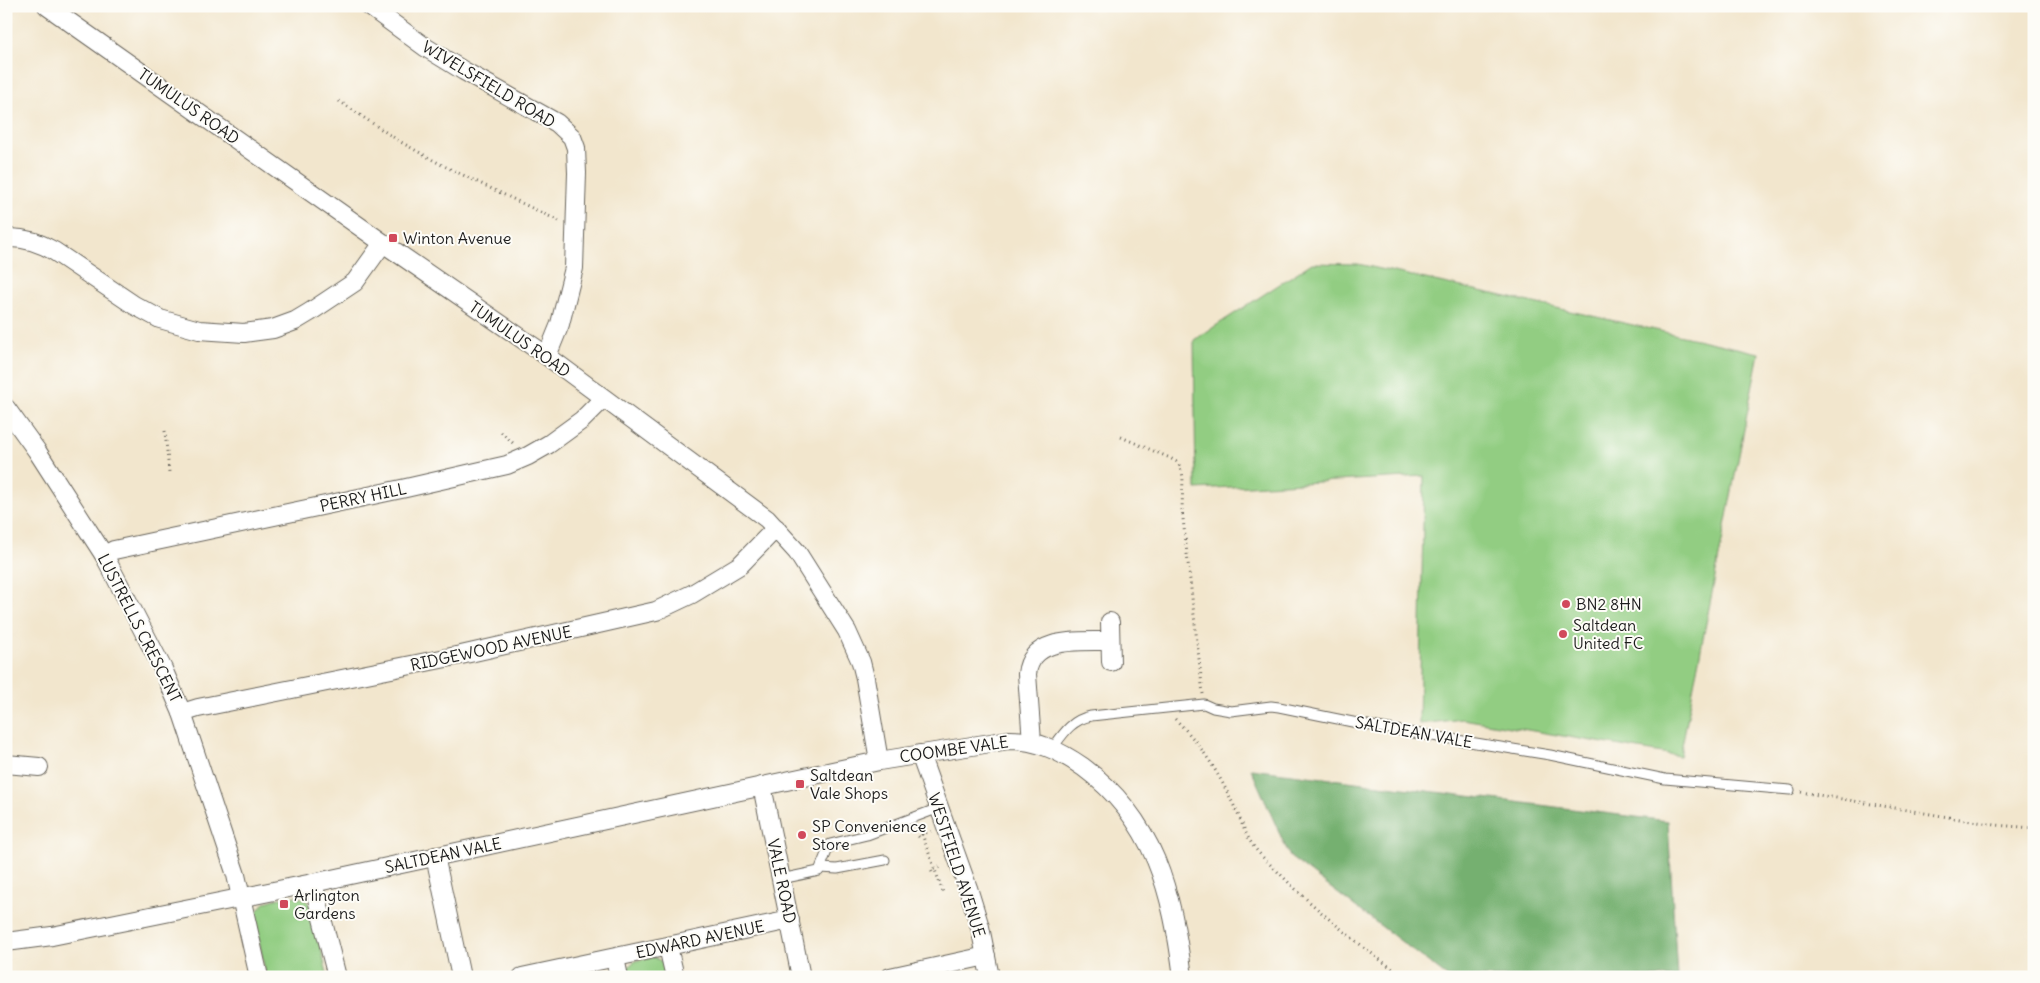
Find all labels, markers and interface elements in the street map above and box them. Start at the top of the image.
street label: WIVELSFIELD ROAD [419,36,559,132]
street label: TUMULUS ROAD [134,64,244,148]
place label: Winton Avenue [403,228,511,248]
marker: Winton Avenue [387,232,399,244]
street label: TUMULUS ROAD [465,297,575,381]
street label: PERRY HILL [318,478,408,516]
street label: LUSTRELLS CRESCENT [94,550,186,706]
place label: BN2 8HN [1576,594,1642,614]
marker: BN2 8HN [1560,598,1572,610]
place label: Saltdean United FC [1573,615,1643,653]
street label: RIDGEWOOD AVENUE [408,621,574,675]
marker: Saltdean United FC [1557,628,1569,640]
street label: SALTDEAN VALE [1354,712,1474,752]
street label: COOMBE VALE [898,731,1010,767]
place label: Saltdean Vale Shops [810,765,888,803]
marker: Saltdean Vale Shops [794,778,806,790]
street label: WESTFIELD AVENUE [924,790,990,940]
place label: SP Convenience Store [812,816,926,854]
marker: SP Convenience Store [796,829,808,841]
street label: SALTDEAN VALE [383,833,503,877]
street label: VALE ROAD [763,837,801,925]
place label: Arlington Gardens [294,885,360,923]
marker: Arlington Gardens [278,898,290,910]
street label: EDWARD AVENUE [634,916,766,962]

